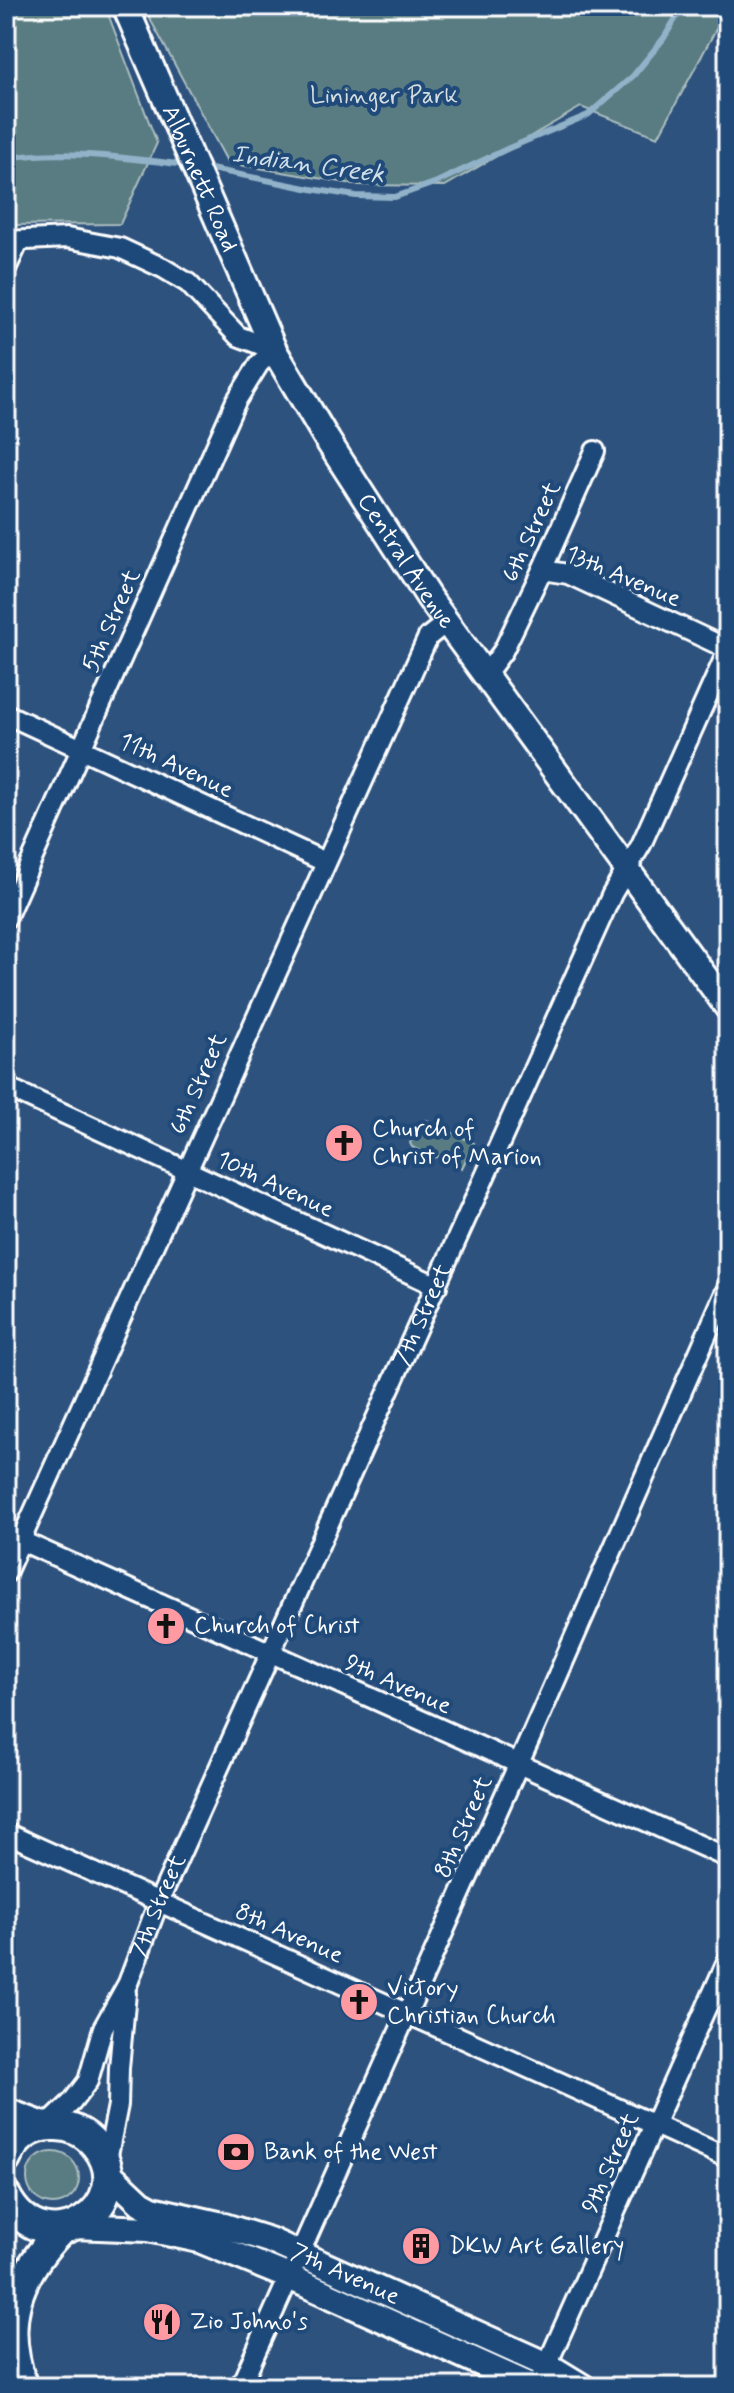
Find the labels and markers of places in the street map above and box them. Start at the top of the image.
place label: Church of Christ of Marion [372,1114,542,1173]
church icon: Church of Christ of Marion [323,1122,365,1164]
church icon: Church of Christ [145,1605,187,1647]
place label: Church of Christ [194,1611,360,1642]
place label: Victory Christian Church [387,1973,556,2032]
church icon: Victory Christian Church [338,1981,380,2023]
bank icon: Bank of the West [215,2131,257,2173]
place label: Bank of the West [264,2137,438,2168]
building icon: DKW Art Gallery [400,2225,442,2267]
place label: DKW Art Gallery [449,2231,624,2262]
restaurant icon: Zio Johno's [141,2301,183,2343]
place label: Zio Johno's [190,2307,308,2338]

